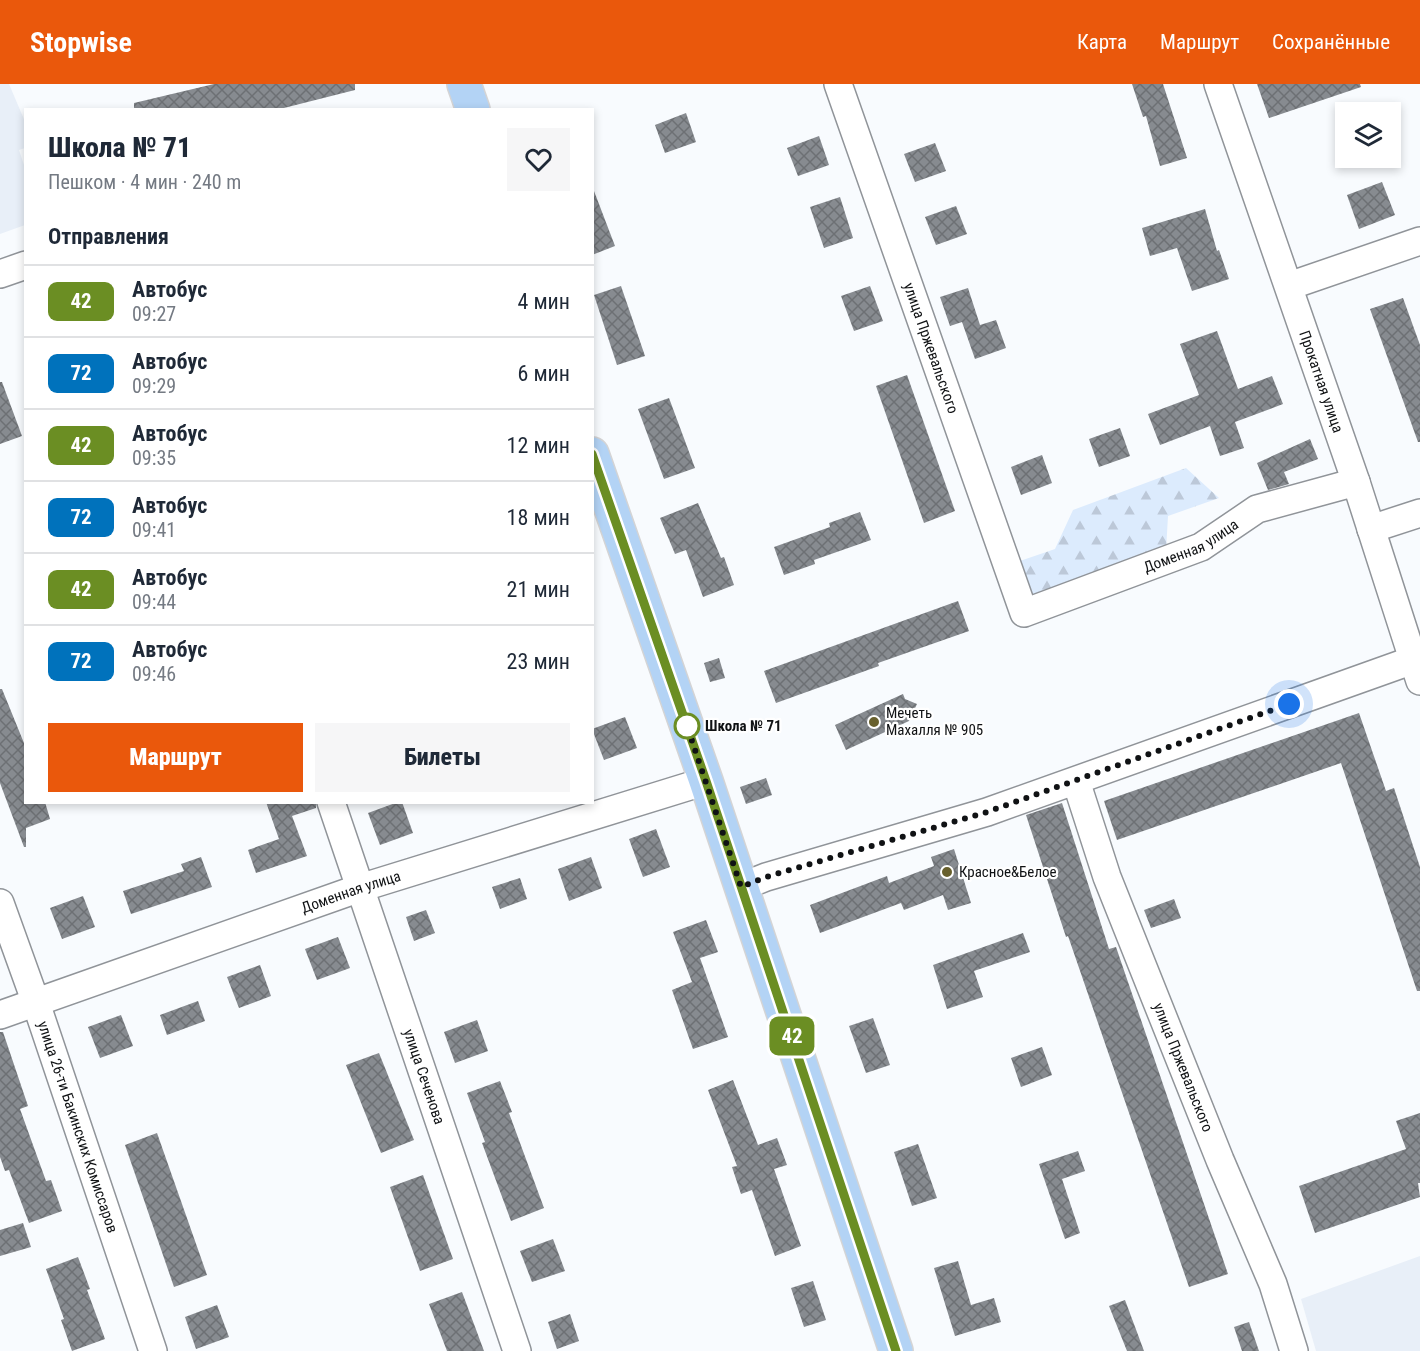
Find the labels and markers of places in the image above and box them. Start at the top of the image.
place label: Мечеть Махалля № 905 [886,704,983,739]
marker: Школа № 71 [674,713,700,739]
marker: Мечеть Махалля № 905 [867,715,881,729]
place label: Школа № 71 [705,717,782,735]
place label: Красное&Белое [959,863,1057,881]
marker: Красное&Белое [940,865,954,879]

